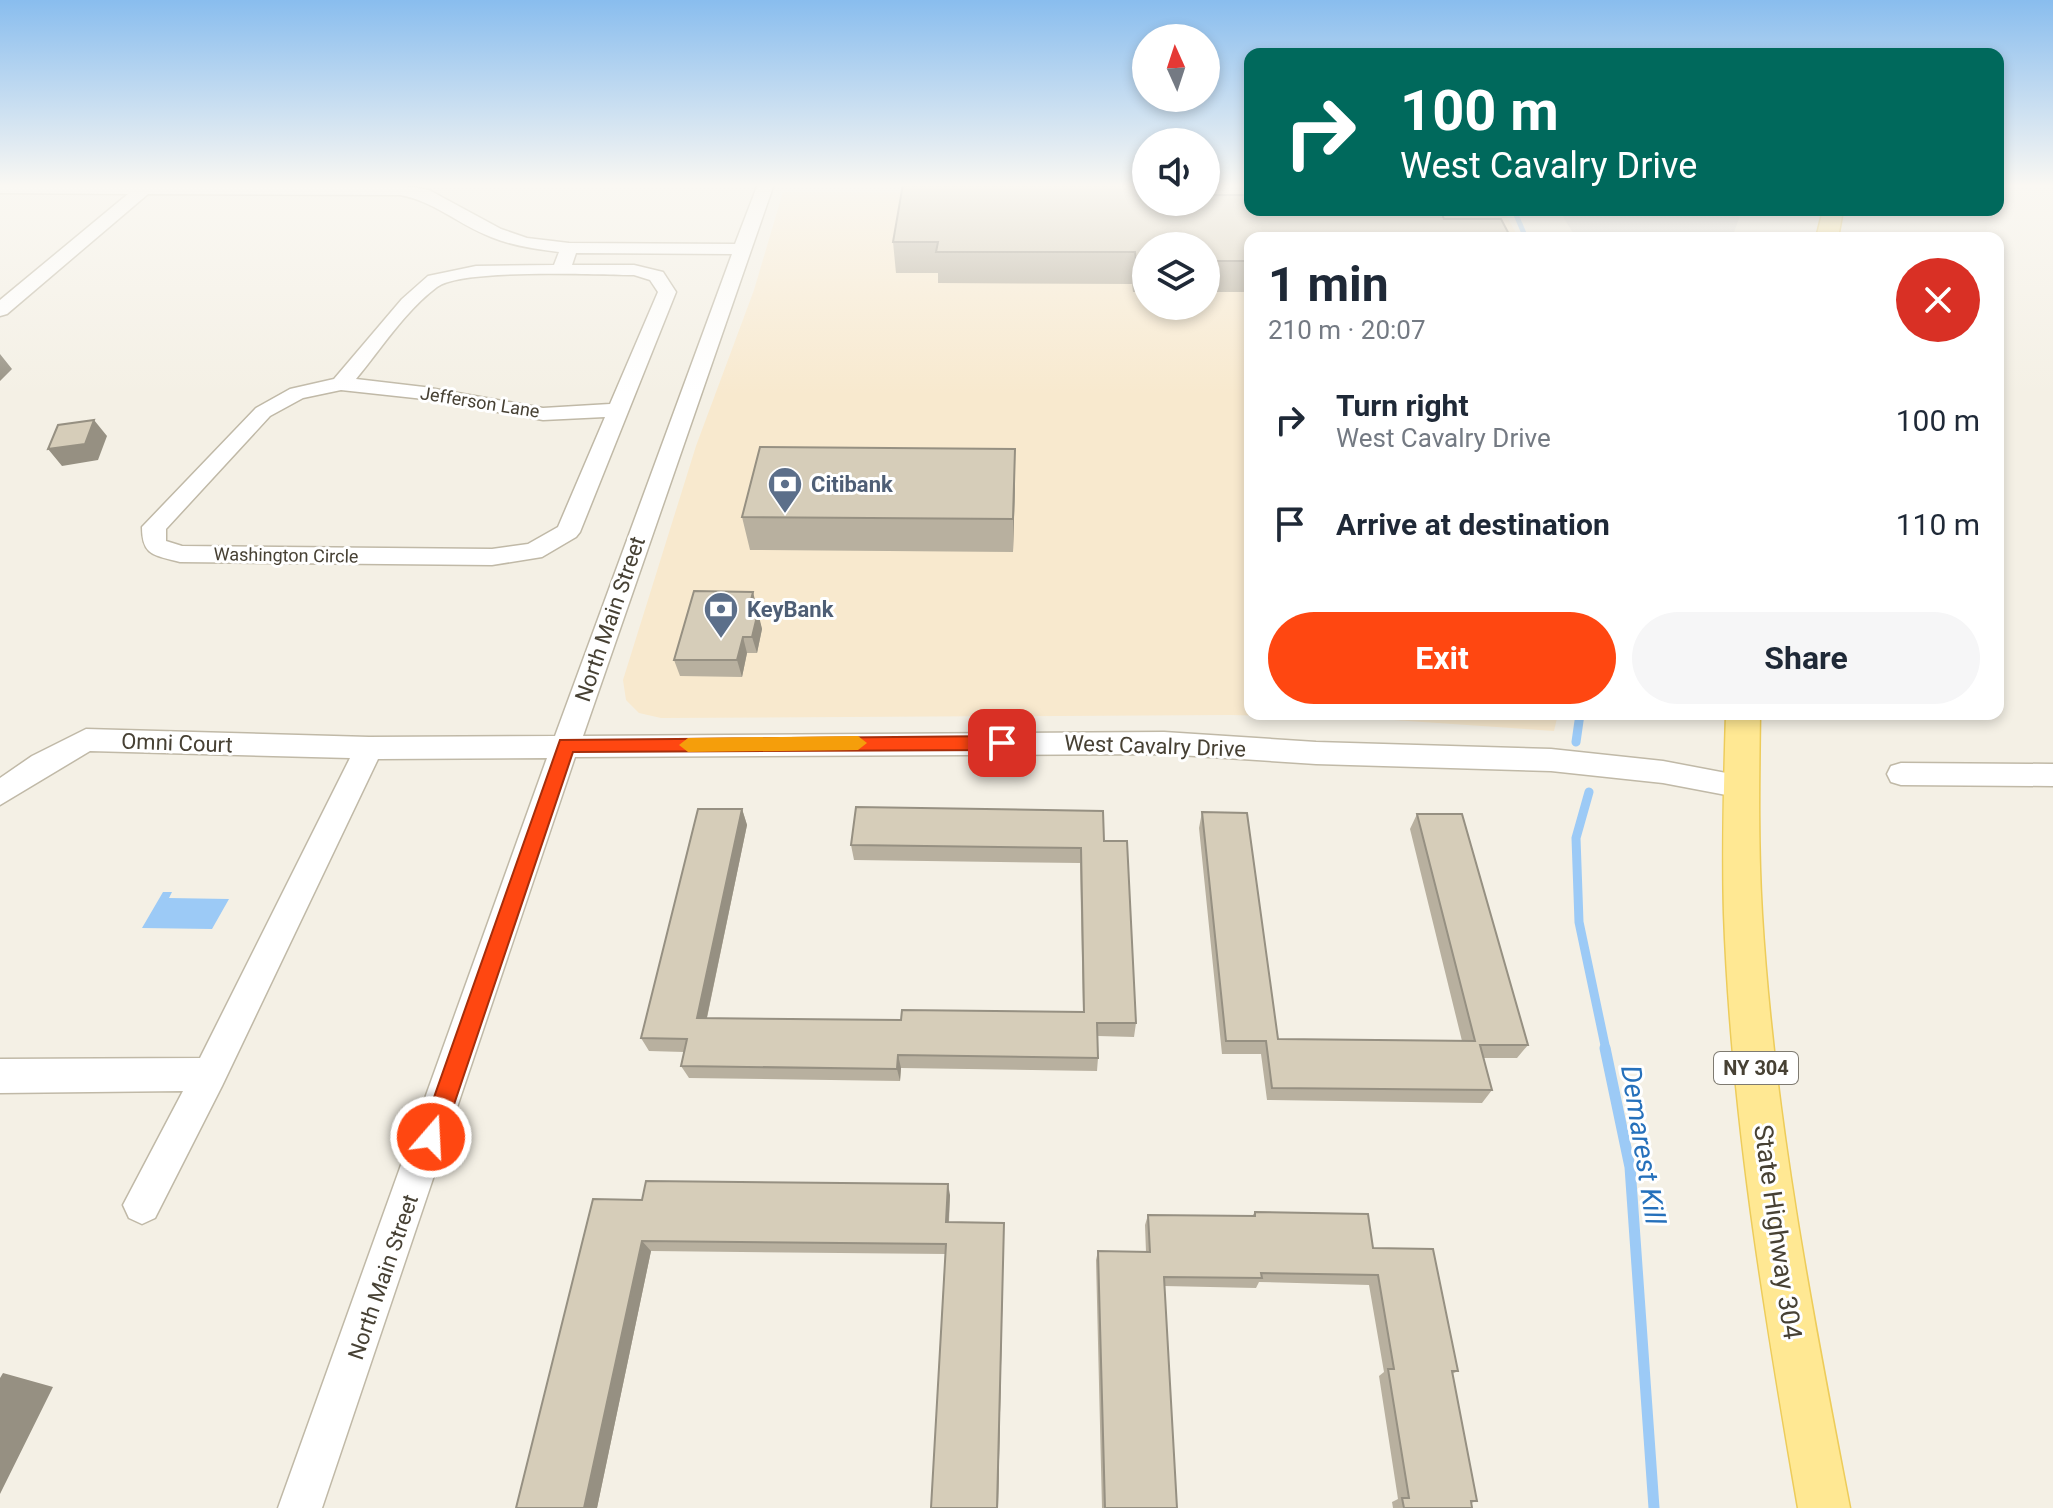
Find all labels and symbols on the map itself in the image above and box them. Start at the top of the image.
north arrow [1132,24,1220,112]
street label: Jefferson Lane [419,382,541,422]
bank icon: Citibank [766,465,804,515]
place label: Citibank [811,472,893,497]
street label: North Main Street [570,533,650,705]
street label: Washington Circle [213,543,359,567]
bank icon: KeyBank [702,590,740,640]
place label: KeyBank [747,597,834,622]
pin [968,709,1036,777]
street label: Omni Court [121,729,233,757]
street label: West Cavalry Drive [1064,730,1246,762]
road number: NY 304 [1714,1052,1798,1084]
water label: Demarest Kill [1614,1063,1672,1227]
position arrow [389,1095,473,1179]
street label: State Highway 304 [1748,1123,1808,1342]
street label: North Main Street [343,1191,423,1363]

